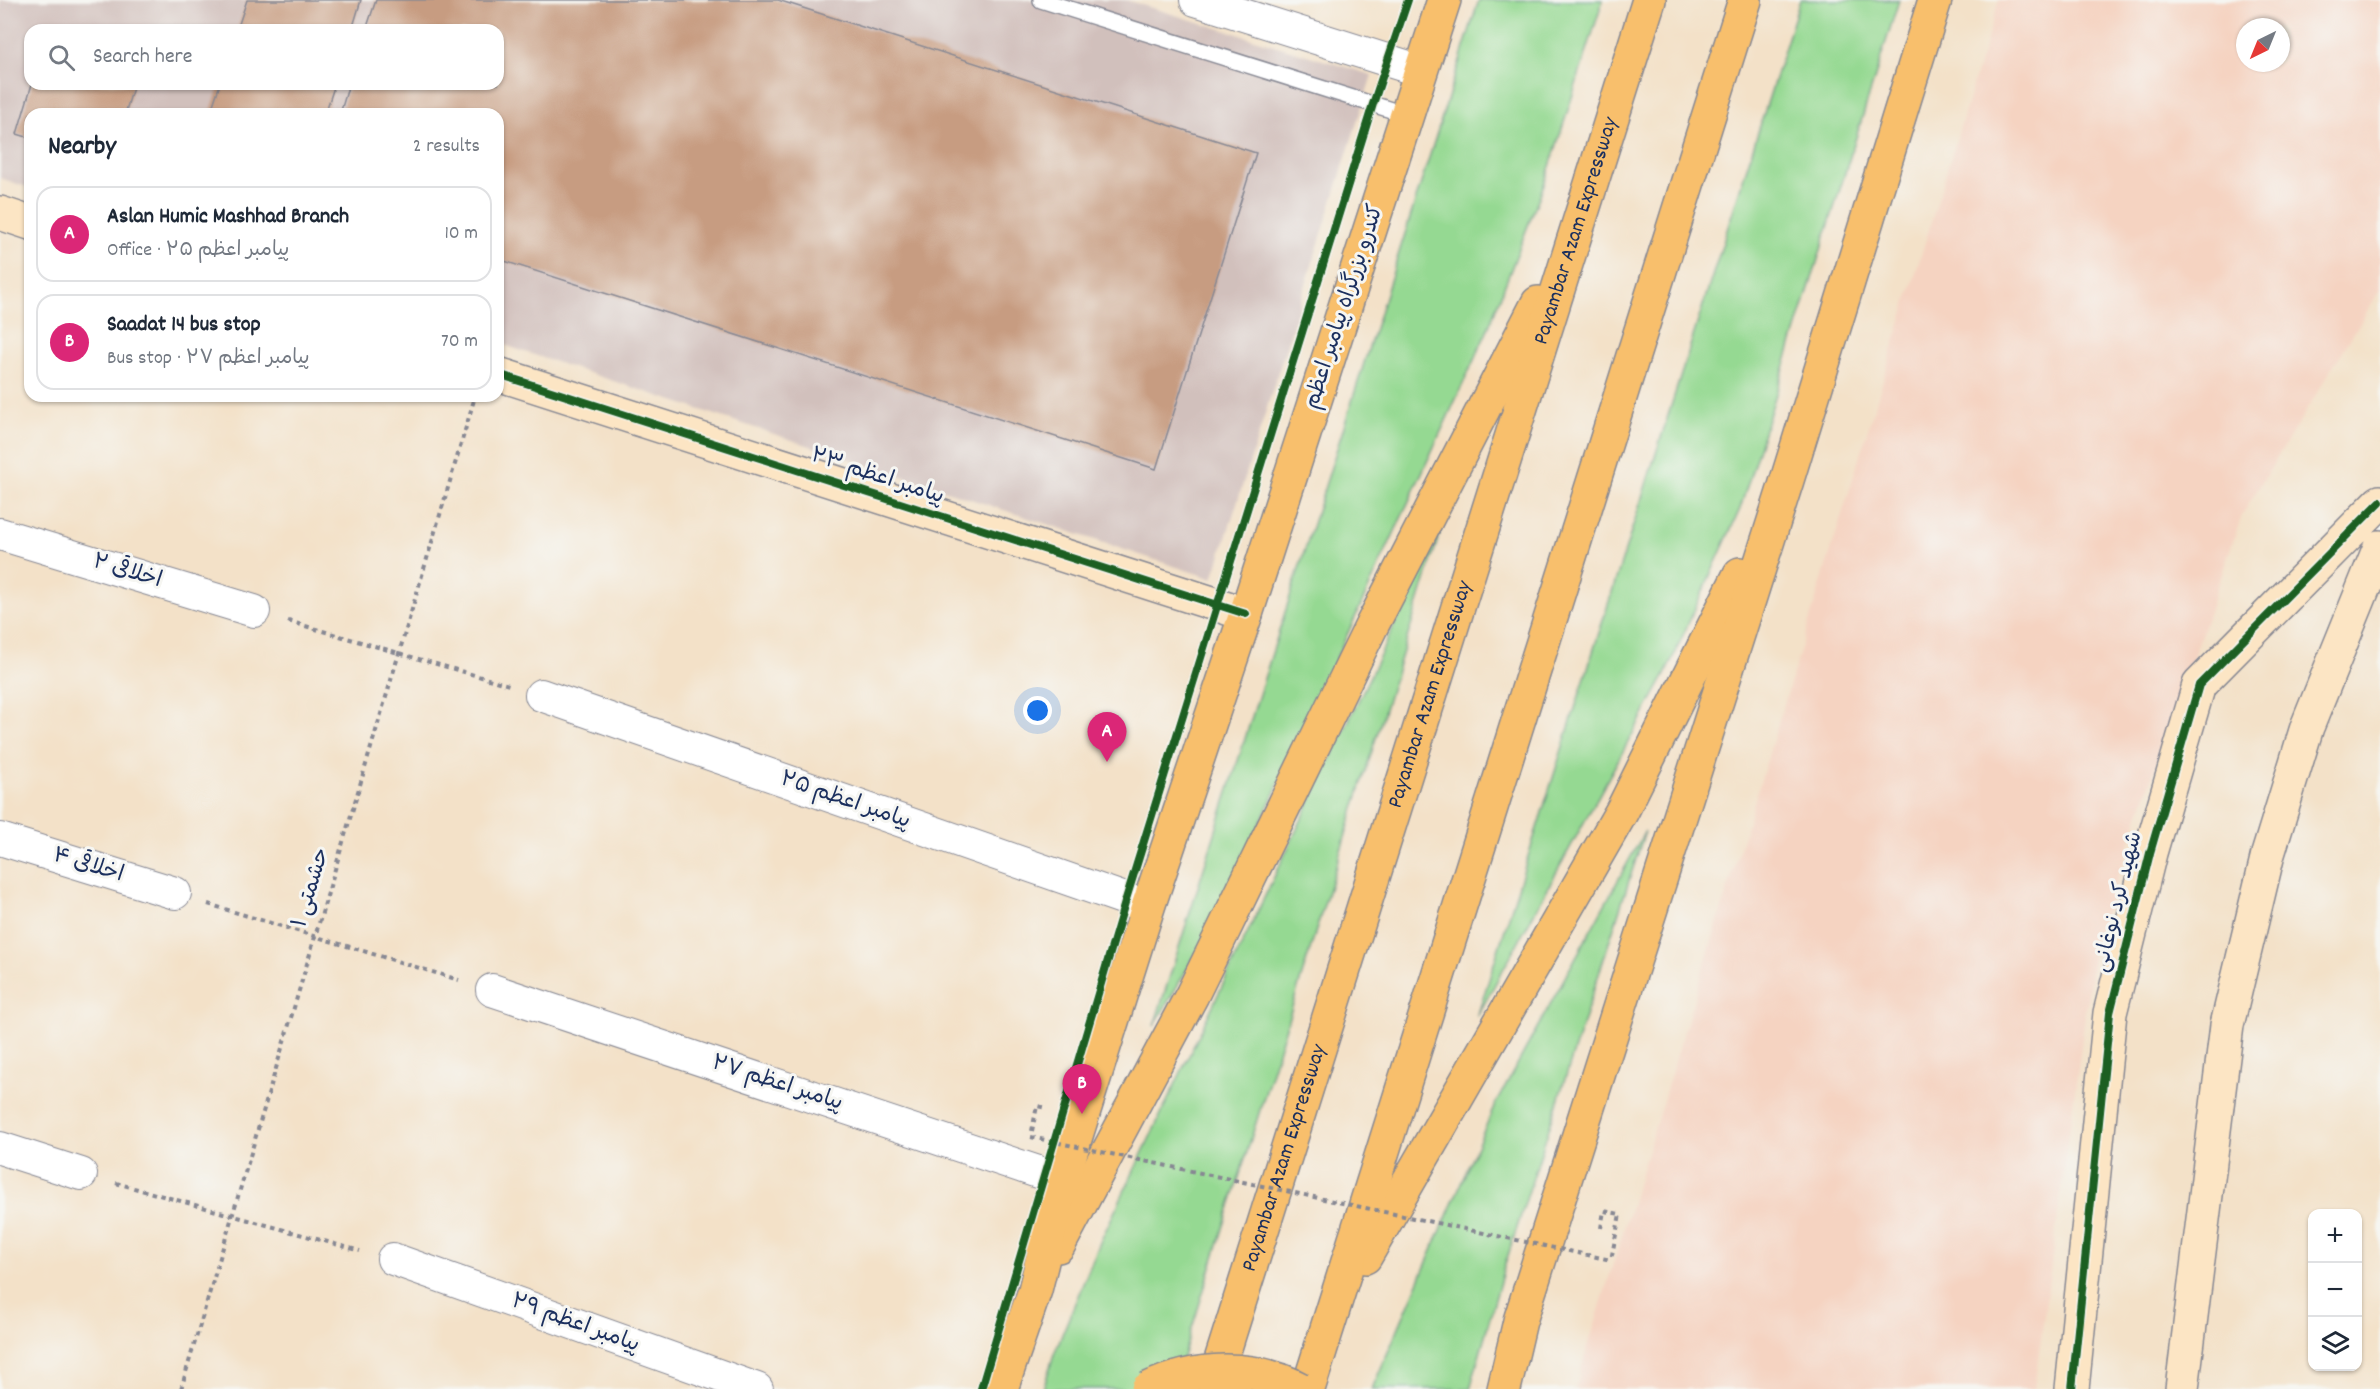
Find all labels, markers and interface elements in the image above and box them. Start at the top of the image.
north arrow [2236,18,2290,72]
search box [24,24,504,90]
icon: search [45,41,78,74]
text: Search here [93,42,192,73]
street label: Payambar Azam Expressway [1526,112,1627,349]
text: Nearby [48,129,116,166]
text: 2 results [413,133,480,161]
street label: کندرو بزرگراه پیامبر اعظم [1297,201,1393,413]
text: Aslan Humic Mashhad Branch [107,202,349,233]
text: A [64,220,75,248]
text: 10 m [444,220,478,248]
text: Office · پیامبر اعظم ۲۵ [107,237,289,265]
text: Saadat 14 bus stop [107,310,261,341]
text: B [65,328,74,356]
text: 70 m [441,328,478,356]
text: Bus stop · پیامبر اعظم ۲۷ [107,345,310,373]
street label: پیامبر اعظم ۲۳ [806,441,948,513]
street label: اخلاقی ۲ [88,546,166,597]
street label: Payambar Azam Expressway [1380,576,1481,812]
your location [1023,696,1052,725]
pin: A [1088,712,1126,762]
street label: پیامبر اعظم ۲۵ [776,764,914,838]
street label: شهید کرد نوغانی [2087,828,2151,976]
street label: اخلاقی ۴ [49,840,128,891]
street label: حشمتی ۱ [285,844,339,932]
street label: Payambar Azam Expressway [1234,1040,1335,1276]
street label: پیامبر اعظم ۲۷ [707,1048,847,1120]
pin: B [1062,1064,1102,1114]
map controls [2308,1209,2362,1371]
button: + [2308,1209,2362,1263]
button: − [2308,1263,2362,1317]
street label: پیامبر اعظم ۲۹ [506,1286,644,1362]
button: layers [2308,1317,2362,1371]

